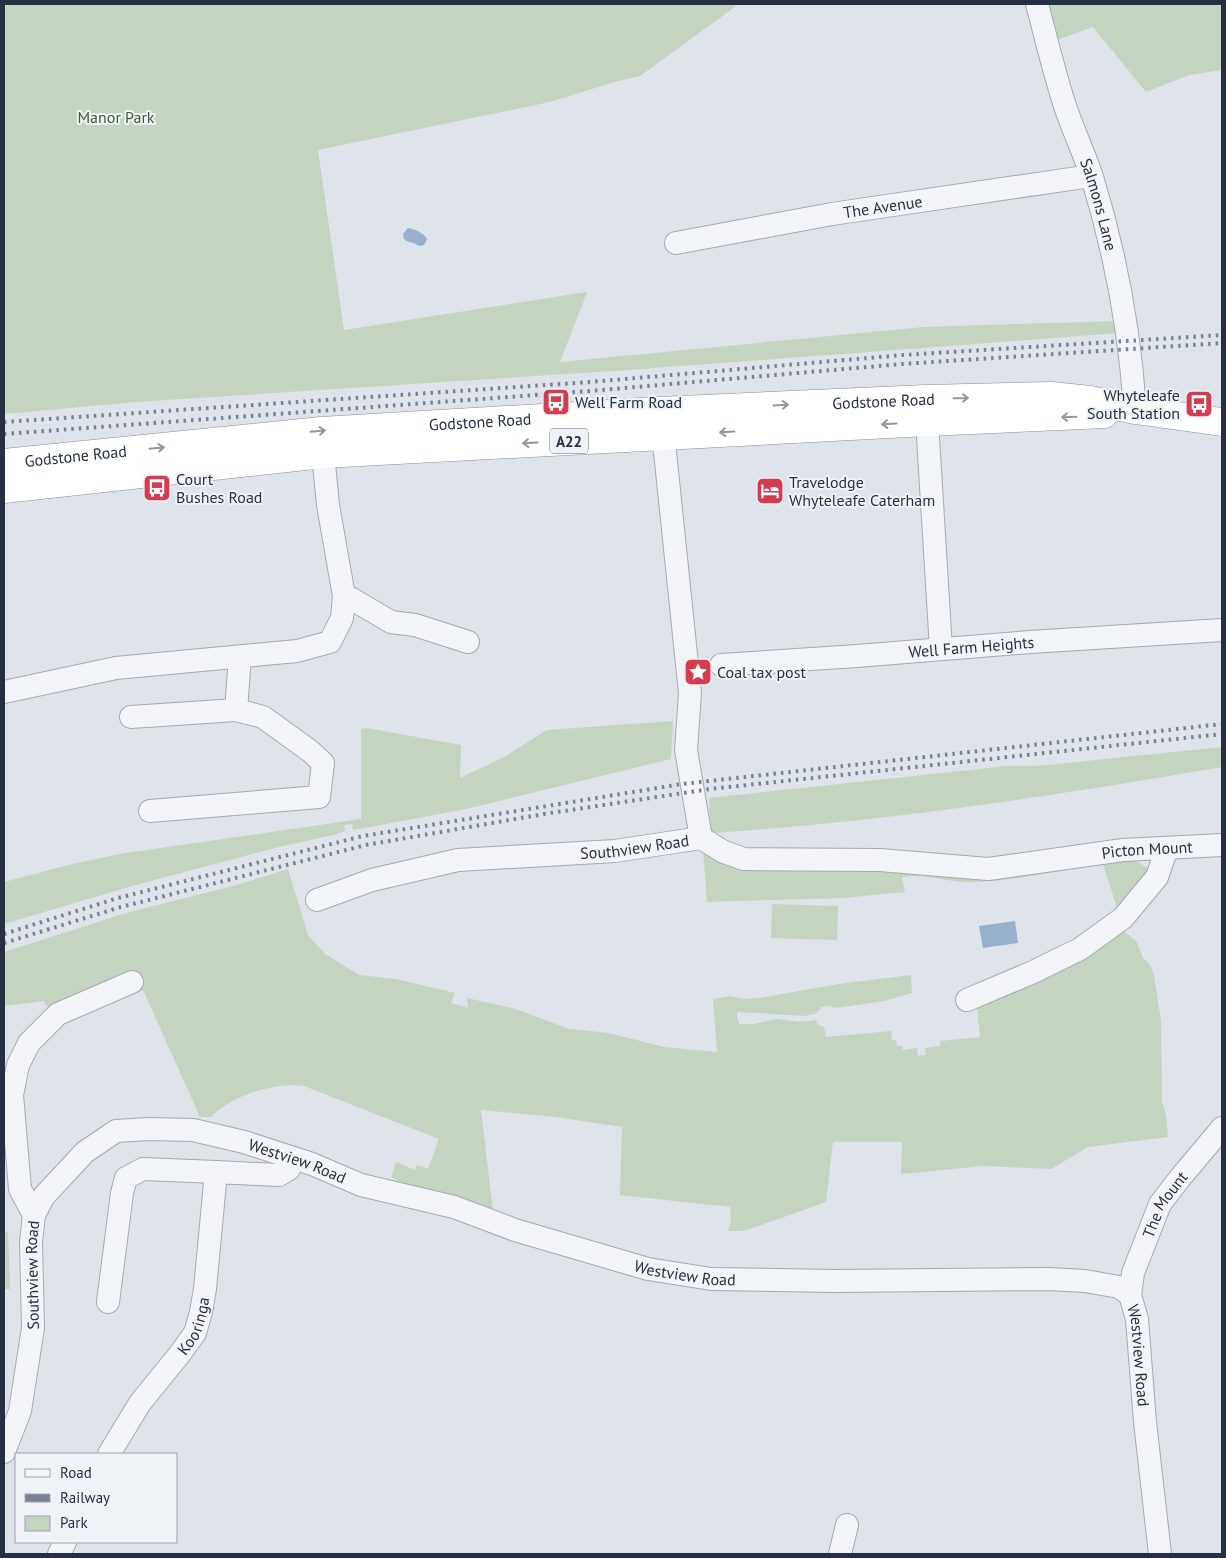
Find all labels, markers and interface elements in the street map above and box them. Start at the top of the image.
park label: Manor Park [77,107,155,127]
street label: Salmons Lane [1076,155,1121,253]
street label: The Avenue [842,191,924,222]
place label: Whyteleafe South Station [1087,385,1180,423]
bus stop icon: Well Farm Road [541,387,571,417]
street label: Godstone Road [832,389,935,413]
bus stop icon: Whyteleafe South Station [1184,389,1214,419]
place label: Well Farm Road [575,392,682,412]
one-way arrow [952,393,969,403]
one-way arrow [773,401,789,410]
street label: Godstone Road [428,409,532,435]
one-way arrow [1061,412,1078,422]
one-way arrow [881,419,897,428]
one-way arrow [310,427,326,436]
one-way arrow [719,427,736,437]
road number: A22 [550,428,588,454]
one-way arrow [522,438,538,447]
street label: Godstone Road [24,441,128,471]
one-way arrow [148,443,164,453]
place label: Court Bushes Road [176,469,262,507]
place label: Travelodge Whyteleafe Caterham [789,472,935,510]
bus stop icon: Court Bushes Road [142,473,172,503]
hotel icon: Travelodge Whyteleafe Caterham [755,476,785,506]
street label: Well Farm Heights [908,632,1035,662]
place icon: Coal tax post [683,657,713,687]
place label: Coal tax post [717,662,806,682]
street label: Southview Road [580,830,690,863]
street label: Picton Mount [1100,836,1194,863]
street label: Westview Road [246,1134,349,1187]
street label: The Mount [1138,1167,1192,1241]
street label: Southview Road [21,1219,43,1330]
street label: Westview Road [632,1255,736,1289]
street label: Kooringa [173,1295,213,1359]
street label: Westview Road [1123,1302,1154,1407]
legend [15,1453,178,1543]
text: Road [60,1463,92,1482]
text: Railway [60,1488,110,1507]
text: Park [60,1513,88,1532]

